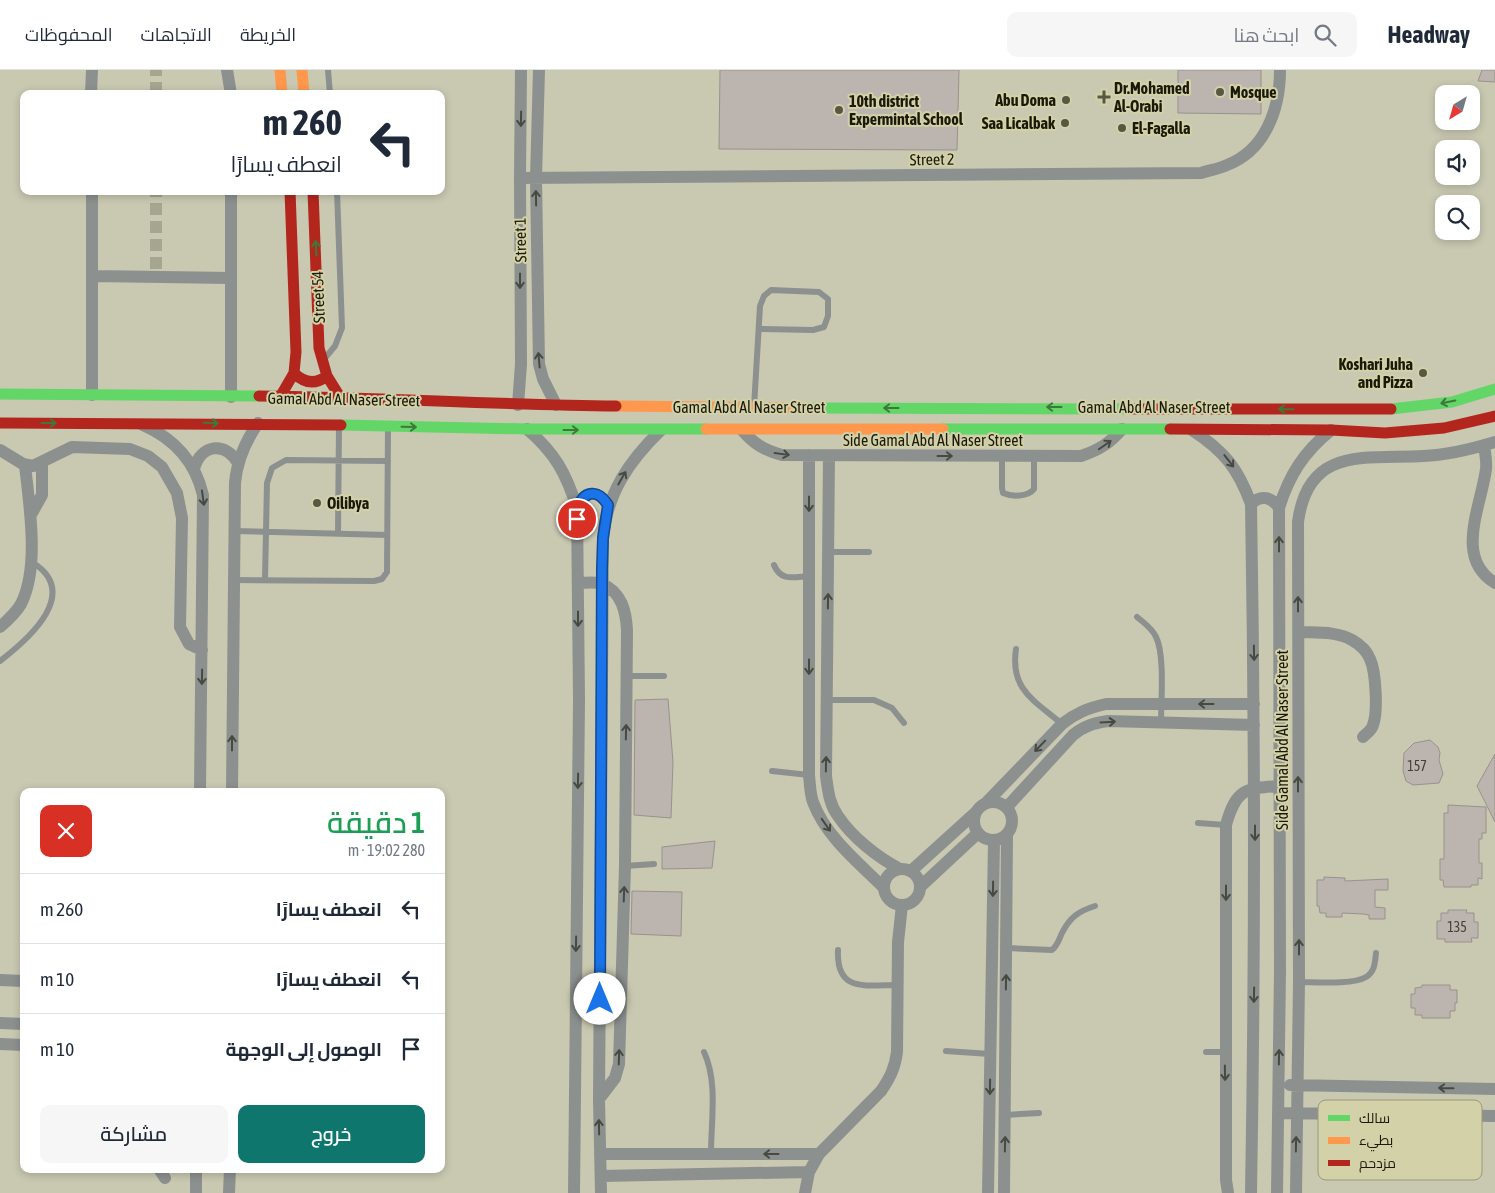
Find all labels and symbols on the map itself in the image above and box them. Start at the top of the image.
place label: Dr.Mohamed Al-Orabi [1113,79,1190,115]
place label: Mosque [1230,83,1276,101]
north arrow [1435,85,1480,130]
marker: Mosque [1214,86,1226,98]
place label: Abu Doma [994,91,1056,109]
marker: Dr.Mohamed Al-Orabi [1098,91,1110,103]
place label: 10th district Expermintal School [849,92,964,128]
marker: Abu Doma [1060,94,1072,106]
marker: 10th district Expermintal School [833,104,845,116]
one-way arrow [516,110,525,126]
place label: Saa Licalbak [982,114,1056,132]
marker: Saa Licalbak [1059,117,1071,129]
place label: El-Fagalla [1132,119,1191,137]
marker: El-Fagalla [1116,122,1128,134]
street label: Street 2 [909,150,955,168]
one-way arrow [531,190,541,206]
street label: Street 1 [511,217,529,263]
one-way arrow [312,241,321,257]
street label: Street 54 [308,271,328,323]
one-way arrow [515,272,525,289]
one-way arrow [535,353,544,369]
place label: Koshari Juha and Pizza [1338,355,1413,391]
marker: Koshari Juha and Pizza [1417,367,1429,379]
street label: Gamal Abd Al Naser Street [268,389,421,409]
street label: Gamal Abd Al Naser Street [673,398,826,416]
street label: Gamal Abd Al Naser Street [1078,398,1231,416]
one-way arrow [1441,398,1457,407]
one-way arrow [1046,402,1062,412]
one-way arrow [883,403,899,412]
one-way arrow [1278,404,1294,413]
one-way arrow [40,418,56,428]
one-way arrow [202,418,219,428]
one-way arrow [400,422,416,432]
one-way arrow [562,425,579,435]
street label: Side Gamal Abd Al Naser Street [843,431,1023,449]
one-way arrow [1098,440,1112,450]
one-way arrow [774,449,790,459]
one-way arrow [936,451,953,461]
one-way arrow [1224,454,1234,468]
one-way arrow [617,472,627,486]
one-way arrow [198,489,208,505]
place label: Oilibya [327,494,369,512]
one-way arrow [804,496,814,512]
marker: Oilibya [311,497,323,509]
pin [556,498,598,540]
one-way arrow [1274,537,1284,553]
one-way arrow [823,594,833,610]
one-way arrow [1293,597,1303,613]
one-way arrow [573,610,583,627]
one-way arrow [1249,645,1258,661]
street label: Side Gamal Abd Al Naser Street [1273,650,1291,830]
one-way arrow [804,658,814,674]
one-way arrow [197,669,207,685]
one-way arrow [1198,699,1214,709]
one-way arrow [1100,717,1116,726]
one-way arrow [621,724,631,740]
one-way arrow [227,735,237,751]
one-way arrow [1034,740,1046,753]
one-way arrow [821,756,831,772]
house number: 157 [1407,758,1427,774]
one-way arrow [573,773,583,789]
one-way arrow [1293,777,1303,793]
one-way arrow [821,818,831,832]
one-way arrow [1250,824,1260,841]
one-way arrow [988,881,998,897]
one-way arrow [1221,884,1230,900]
one-way arrow [619,886,629,902]
house number: 135 [1447,919,1467,935]
one-way arrow [572,936,581,952]
one-way arrow [1294,939,1304,956]
position arrow [573,972,625,1024]
one-way arrow [1001,974,1011,990]
one-way arrow [1249,987,1259,1003]
one-way arrow [614,1049,624,1065]
one-way arrow [1274,1049,1284,1066]
one-way arrow [1220,1064,1230,1080]
one-way arrow [985,1078,995,1095]
one-way arrow [1439,1083,1455,1093]
legend [1318,1100,1482,1180]
text: سالك [1359,1110,1390,1126]
one-way arrow [595,1119,604,1135]
text: بطيء [1359,1132,1393,1152]
one-way arrow [1000,1137,1010,1153]
one-way arrow [1292,1137,1301,1153]
one-way arrow [763,1149,779,1159]
text: مزدحم [1359,1155,1396,1173]

